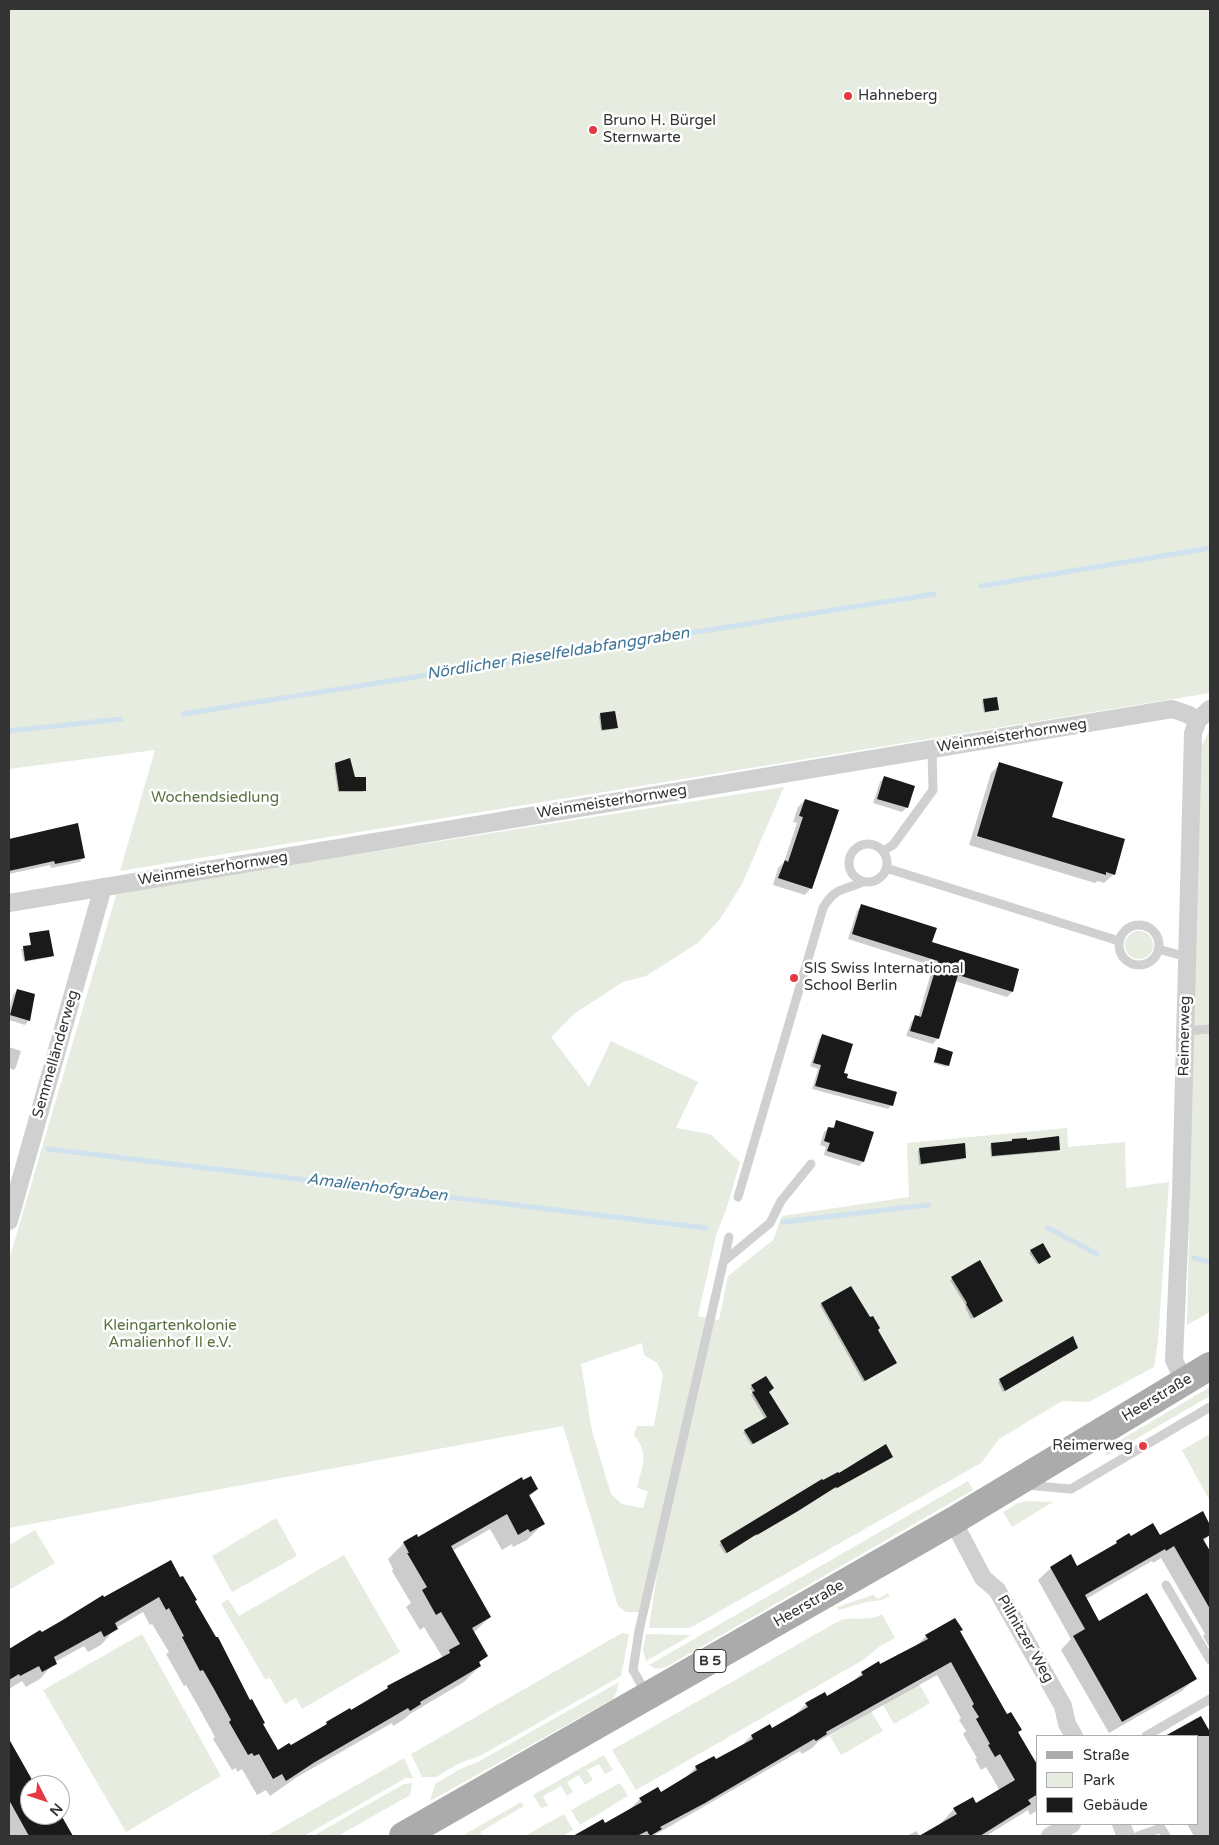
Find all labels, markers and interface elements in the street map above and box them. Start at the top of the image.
place label: Hahneberg [858,87,937,105]
marker: Hahneberg [842,90,854,102]
place label: Bruno H. Bürgel Sternwarte [603,112,716,147]
marker: Bruno H. Bürgel Sternwarte [587,124,599,136]
water label: Nördlicher Rieselfeldabfanggraben [425,624,691,684]
street label: Weinmeisterhornweg [936,715,1088,757]
street label: Weinmeisterhornweg [536,781,688,823]
park label: Wochendsiedlung [151,789,279,807]
street label: Weinmeisterhornweg [137,848,289,890]
place label: SIS Swiss International School Berlin [804,960,964,995]
marker: SIS Swiss International School Berlin [788,972,800,984]
street label: Semmelländerweg [29,988,83,1120]
street label: Reimerweg [1175,996,1195,1076]
water label: Amalienhofgraben [306,1170,448,1206]
park label: Kleingartenkolonie Amalienhof II e.V. [103,1317,237,1352]
street label: Heerstraße [1119,1370,1195,1426]
place label: Reimerweg [1052,1437,1133,1455]
marker: Reimerweg [1137,1440,1149,1452]
street label: Heerstraße [771,1577,847,1631]
street label: Pillnitzer Weg [993,1592,1057,1686]
road number: B 5 [694,1650,726,1672]
legend [1036,1735,1199,1825]
text: Straße [1083,1746,1129,1764]
text: Park [1083,1771,1115,1789]
north arrow [20,1775,70,1825]
text: Gebäude [1083,1796,1148,1814]
text: N [46,1800,66,1819]

